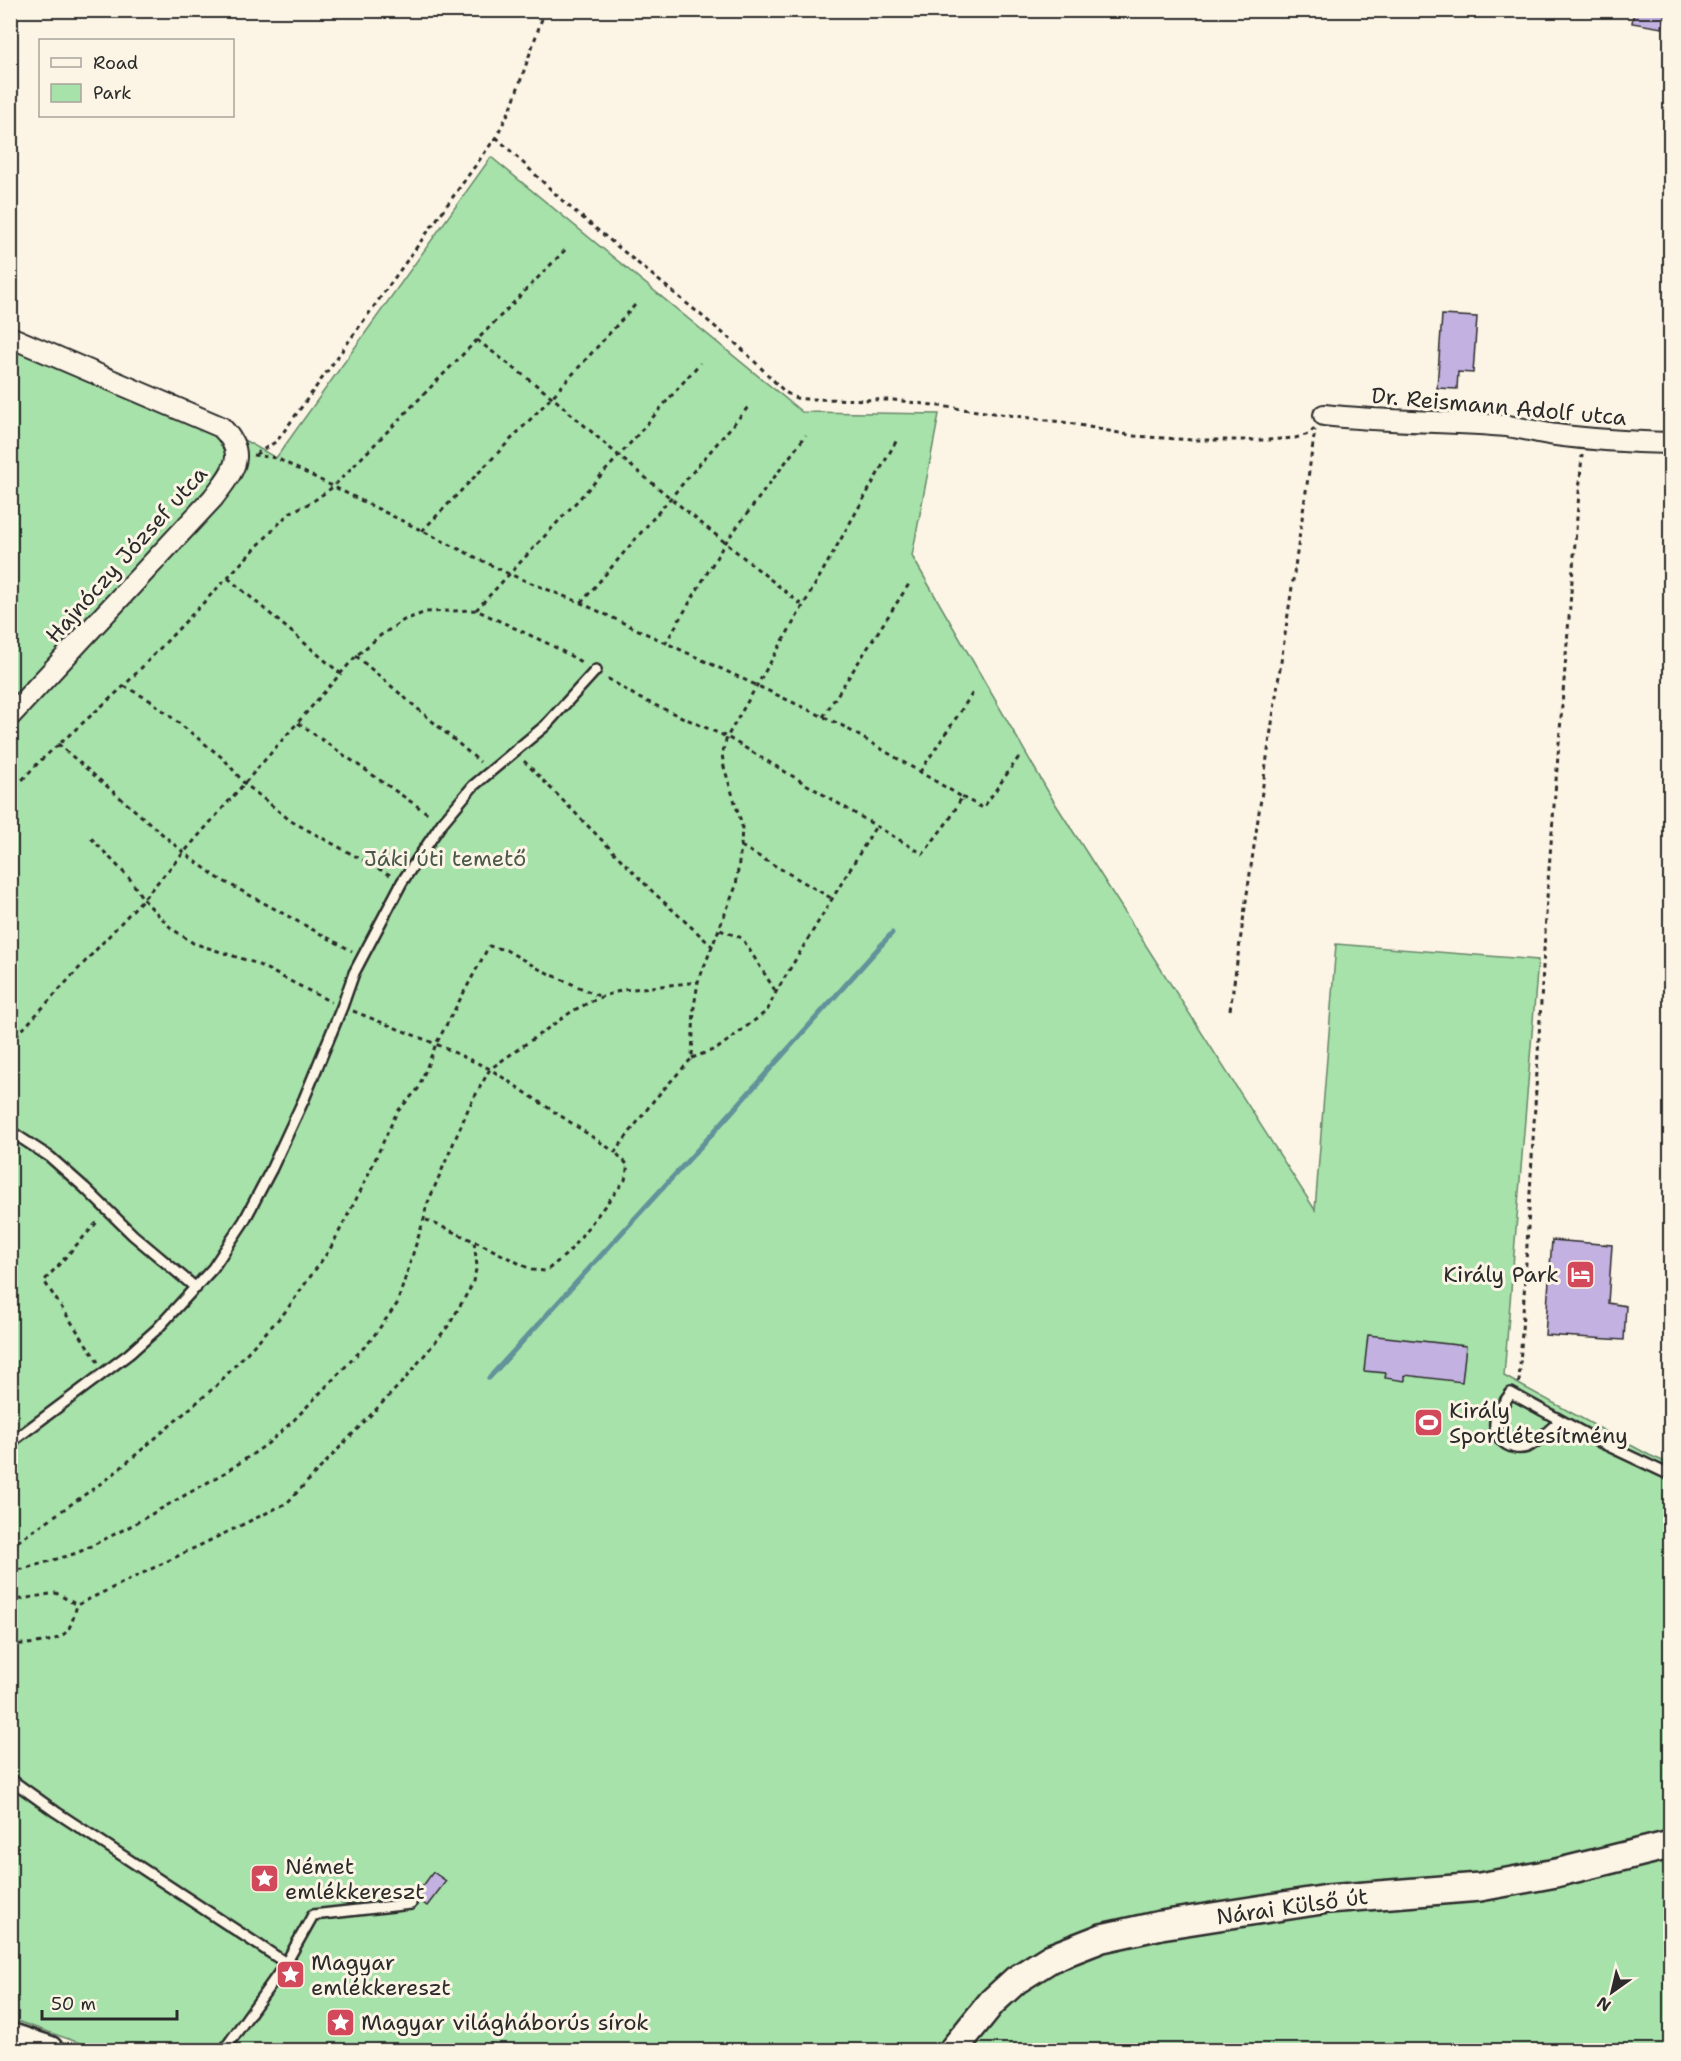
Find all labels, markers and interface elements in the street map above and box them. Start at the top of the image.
legend [39,39,234,117]
text: Road [93,51,138,75]
text: Park [93,81,132,105]
street label: Dr. Reismann Adolf utca [1370,381,1628,432]
street label: Hajnóczy József utca [39,460,214,649]
park label: Jáki úti temető [364,844,526,873]
hotel icon: Király Park [1564,1258,1596,1290]
place label: Király Park [1443,1260,1559,1289]
place label: Király Sportlétesítmény [1449,1396,1628,1450]
sports icon: Király Sportlétesítmény [1412,1407,1444,1439]
place label: Német emlékkereszt [285,1852,425,1906]
place icon: Német emlékkereszt [248,1863,280,1895]
street label: Nárai Külső út [1214,1882,1370,1931]
place label: Magyar emlékkereszt [311,1948,451,2002]
place icon: Magyar emlékkereszt [274,1959,306,1991]
north arrow [1582,1962,1642,2022]
scale bar [42,1983,177,2021]
text: 50 m [51,1992,96,2016]
text: N [1593,1992,1615,2016]
place icon: Magyar világháborús sírok [324,2006,356,2038]
place label: Magyar világháborús sírok [361,2008,649,2037]

